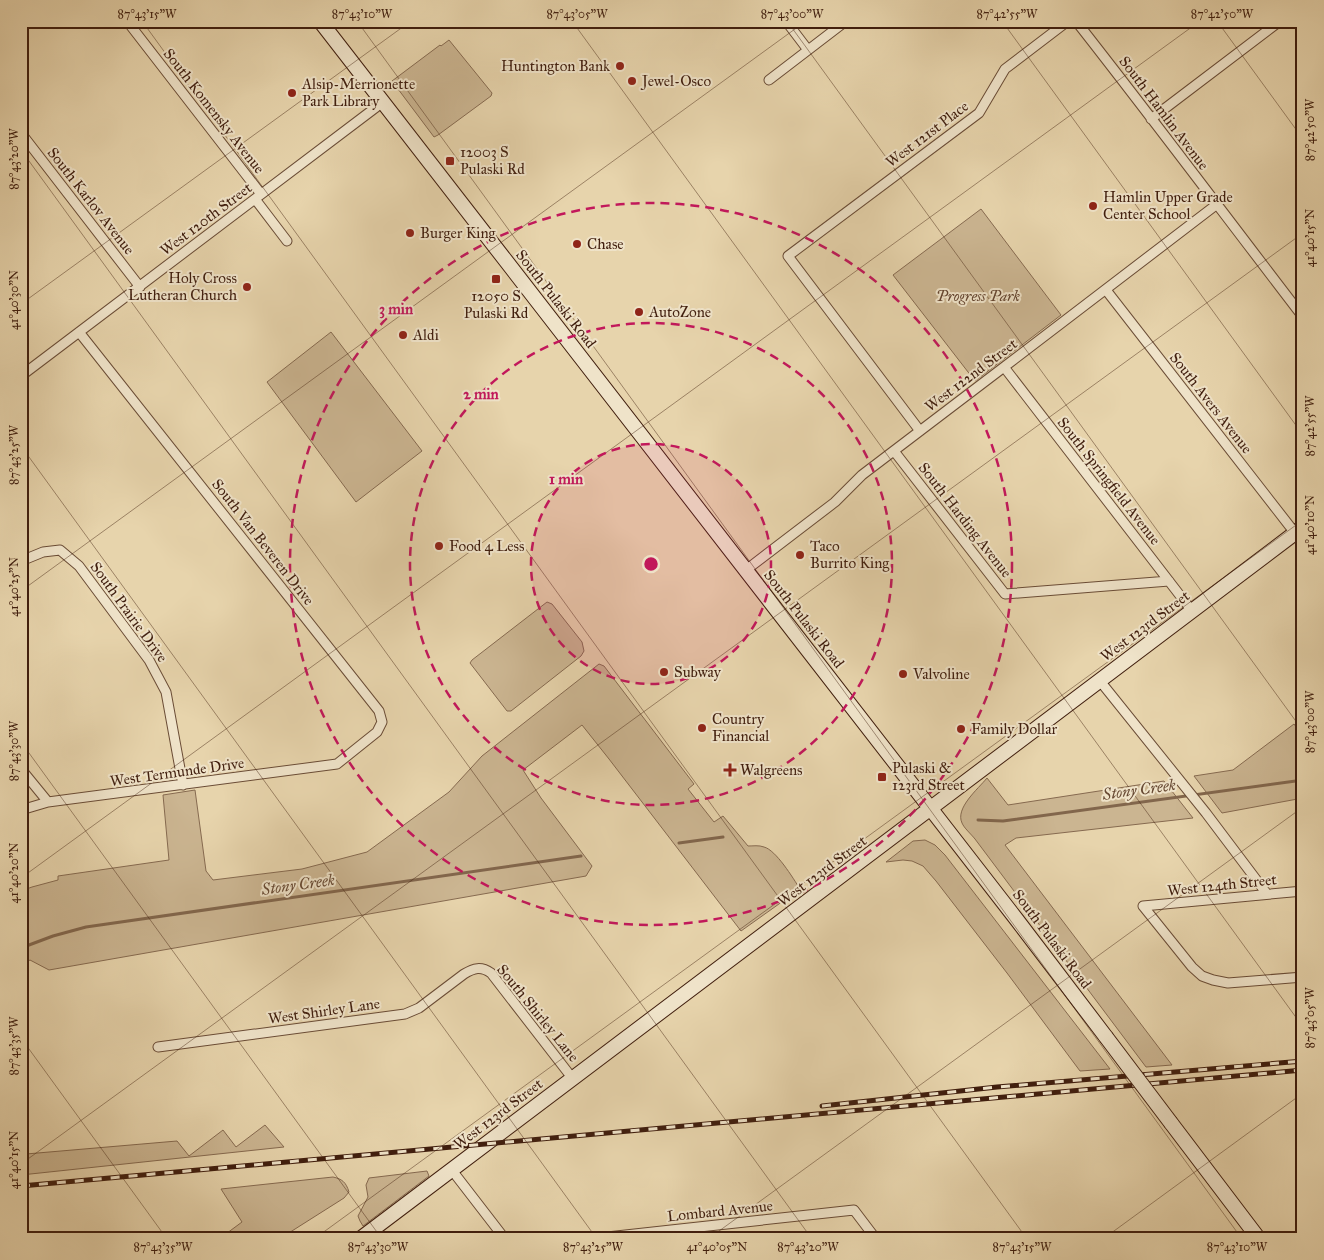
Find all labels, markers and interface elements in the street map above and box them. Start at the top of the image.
text: 87°43'15"W [118,7,177,21]
text: 87°43'10"W [332,7,393,21]
text: 87°43'05"W [546,7,608,21]
text: 87°43'00"W [761,7,824,21]
text: 87°42'55"W [977,7,1038,21]
text: 87°42'50"W [1191,7,1254,21]
street label: South Komensky Avenue [160,45,268,177]
street label: South Hamlin Avenue [1115,53,1213,173]
place label: Huntington Bank [501,57,610,75]
marker: Huntington Bank [614,60,626,72]
place label: Jewel-Osco [640,72,711,91]
place label: Alsip-Merrionette Park Library [301,75,415,110]
marker: Jewel-Osco [626,75,638,87]
marker: Alsip-Merrionette Park Library [286,87,298,99]
street label: West 121st Place [882,97,972,171]
text: 87°42'50"W [1303,98,1317,161]
text: 87°43'20"W [7,128,21,190]
place label: 12003 S Pulaski Rd [460,143,525,178]
street label: South Karlov Avenue [44,144,138,258]
marker: 12003 S Pulaski Rd [444,155,456,167]
street label: West 120th Street [157,178,256,259]
place label: Hamlin Upper Grade Center School [1103,188,1233,223]
marker: Hamlin Upper Grade Center School [1087,200,1099,212]
text: 41°40'15"N [1303,209,1317,267]
place label: Burger King [420,224,497,242]
marker: Burger King [404,227,416,239]
place label: Chase [587,235,624,253]
marker: Chase [571,238,583,250]
street label: South Pulaski Road [512,246,600,352]
place label: Holy Cross Lutheran Church [128,269,238,304]
text: 41°40'30"N [7,270,21,330]
marker: 12050 S Pulaski Rd [490,273,502,285]
marker: Holy Cross Lutheran Church [241,281,253,293]
place label: 12050 S Pulaski Rd [464,287,529,322]
park label: Progress Park [936,287,1020,305]
text: 3 min [379,300,414,319]
place label: AutoZone [648,303,711,321]
marker: AutoZone [633,306,645,318]
place label: Aldi [412,326,439,344]
marker: Aldi [397,329,409,341]
street label: West 122nd Street [921,334,1021,415]
street label: South Avers Avenue [1166,349,1256,457]
text: 2 min [463,385,500,403]
text: 87°42'55"W [1303,395,1317,456]
street label: South Springfield Avenue [1054,414,1164,548]
text: 87°43'25"W [7,424,21,485]
street label: South Harding Avenue [914,459,1016,581]
text: 1 min [549,470,584,488]
street label: South Van Beveren Drive [208,475,318,609]
text: 41°40'10"N [1303,495,1317,555]
place label: Food 4 Less [449,537,524,555]
place label: Taco Burrito King [810,537,890,572]
marker: Food 4 Less [433,540,445,552]
marker: Taco Burrito King [794,549,806,561]
centre of rings [642,555,660,573]
text: 41°40'25"N [7,557,21,617]
street label: South Prairie Drive [87,558,171,666]
street label: South Pulaski Road [760,566,848,672]
street label: West 123rd Street [1097,586,1194,665]
place label: Subway [674,663,722,681]
place label: Valvoline [912,665,970,683]
marker: Subway [658,666,670,678]
marker: Valvoline [897,668,909,680]
text: 87°43'00"W [1303,690,1317,753]
place label: Country Financial [712,710,770,745]
text: 87°43'30"W [7,720,21,781]
place label: Family Dollar [971,720,1057,738]
marker: Country Financial [696,722,708,734]
marker: Family Dollar [955,723,967,735]
street label: West Termunde Drive [109,754,245,790]
place label: Pulaski & 123rd Street [892,759,966,794]
place label: Walgreens [740,761,803,779]
marker: Walgreens [724,764,736,776]
marker: Pulaski & 123rd Street [876,771,888,783]
water label: Stony Creek [1100,775,1177,804]
street label: West 123rd Street [774,831,871,910]
text: 41°40'20"N [7,842,21,904]
water label: Stony Creek [259,870,336,899]
street label: West 124th Street [1167,870,1278,900]
street label: South Pulaski Road [1009,886,1096,993]
street label: South Shirley Lane [493,961,583,1065]
text: 87°43'05"W [1303,987,1317,1049]
street label: West Shirley Lane [267,994,381,1028]
text: 87°43'35"W [7,1016,21,1075]
street label: West 123rd Street [450,1074,547,1153]
text: 41°40'15"N [7,1131,21,1189]
street label: Lombard Avenue [666,1196,774,1226]
text: 87°43'35"W [134,1240,193,1254]
text: 87°43'30"W [348,1240,409,1254]
text: 87°43'25"W [563,1240,624,1254]
text: 41°40'05"N [687,1240,747,1254]
text: 87°43'20"W [777,1240,839,1254]
text: 87°43'15"W [993,1240,1052,1254]
text: 87°43'10"W [1207,1240,1268,1254]

